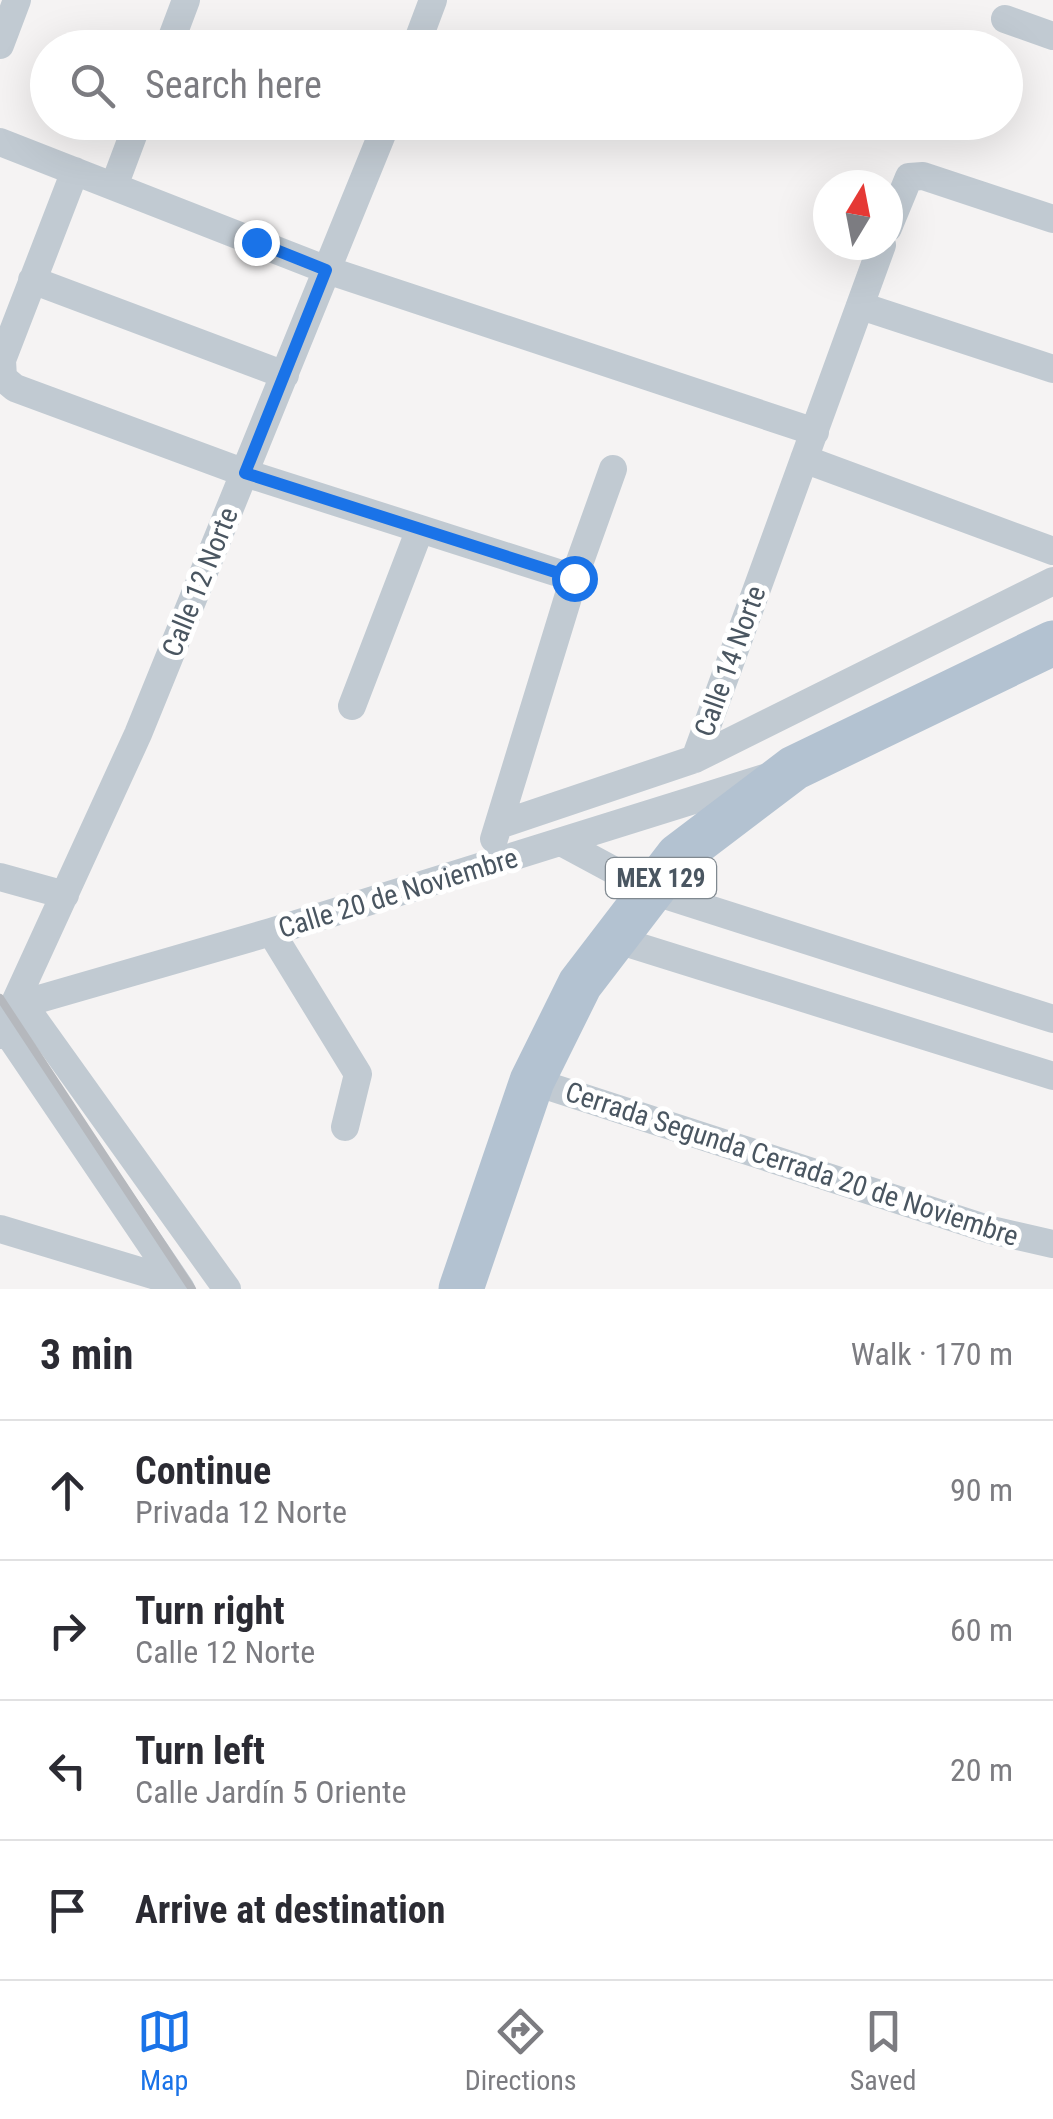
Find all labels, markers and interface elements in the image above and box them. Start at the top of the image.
search box [30,30,1023,140]
icon: search [65,58,120,113]
text: Search here [145,63,322,107]
north arrow [813,170,903,260]
route end [234,220,280,266]
street label: Calle 12 Norte [155,503,245,661]
route start [552,556,598,602]
street label: Calle 14 Norte [688,581,772,741]
street label: Calle 20 de Noviembre [274,841,522,945]
road number: MEX 129 [606,858,716,898]
street label: Cerrada Segunda Cerrada 20 de Noviembre [561,1075,1023,1253]
text: 3 min [40,1330,133,1379]
text: Walk · 170 m [851,1335,1013,1373]
text: Continue [135,1449,271,1493]
icon: ahead [40,1463,95,1518]
text: 90 m [950,1471,1013,1509]
text: Privada 12 Norte [135,1493,347,1531]
text: Turn right [135,1589,285,1633]
icon: right [40,1603,95,1658]
text: 60 m [950,1611,1013,1649]
text: Calle 12 Norte [135,1633,315,1671]
text: Turn left [135,1729,265,1773]
icon: left [40,1743,95,1798]
text: 20 m [950,1751,1013,1789]
text: Calle Jardín 5 Oriente [135,1773,406,1811]
icon: arrive [40,1883,95,1938]
text: Arrive at destination [135,1888,445,1932]
tab: Map [137,2004,192,2097]
tab: Directions [465,2004,577,2097]
tab: Saved [850,2004,916,2097]

